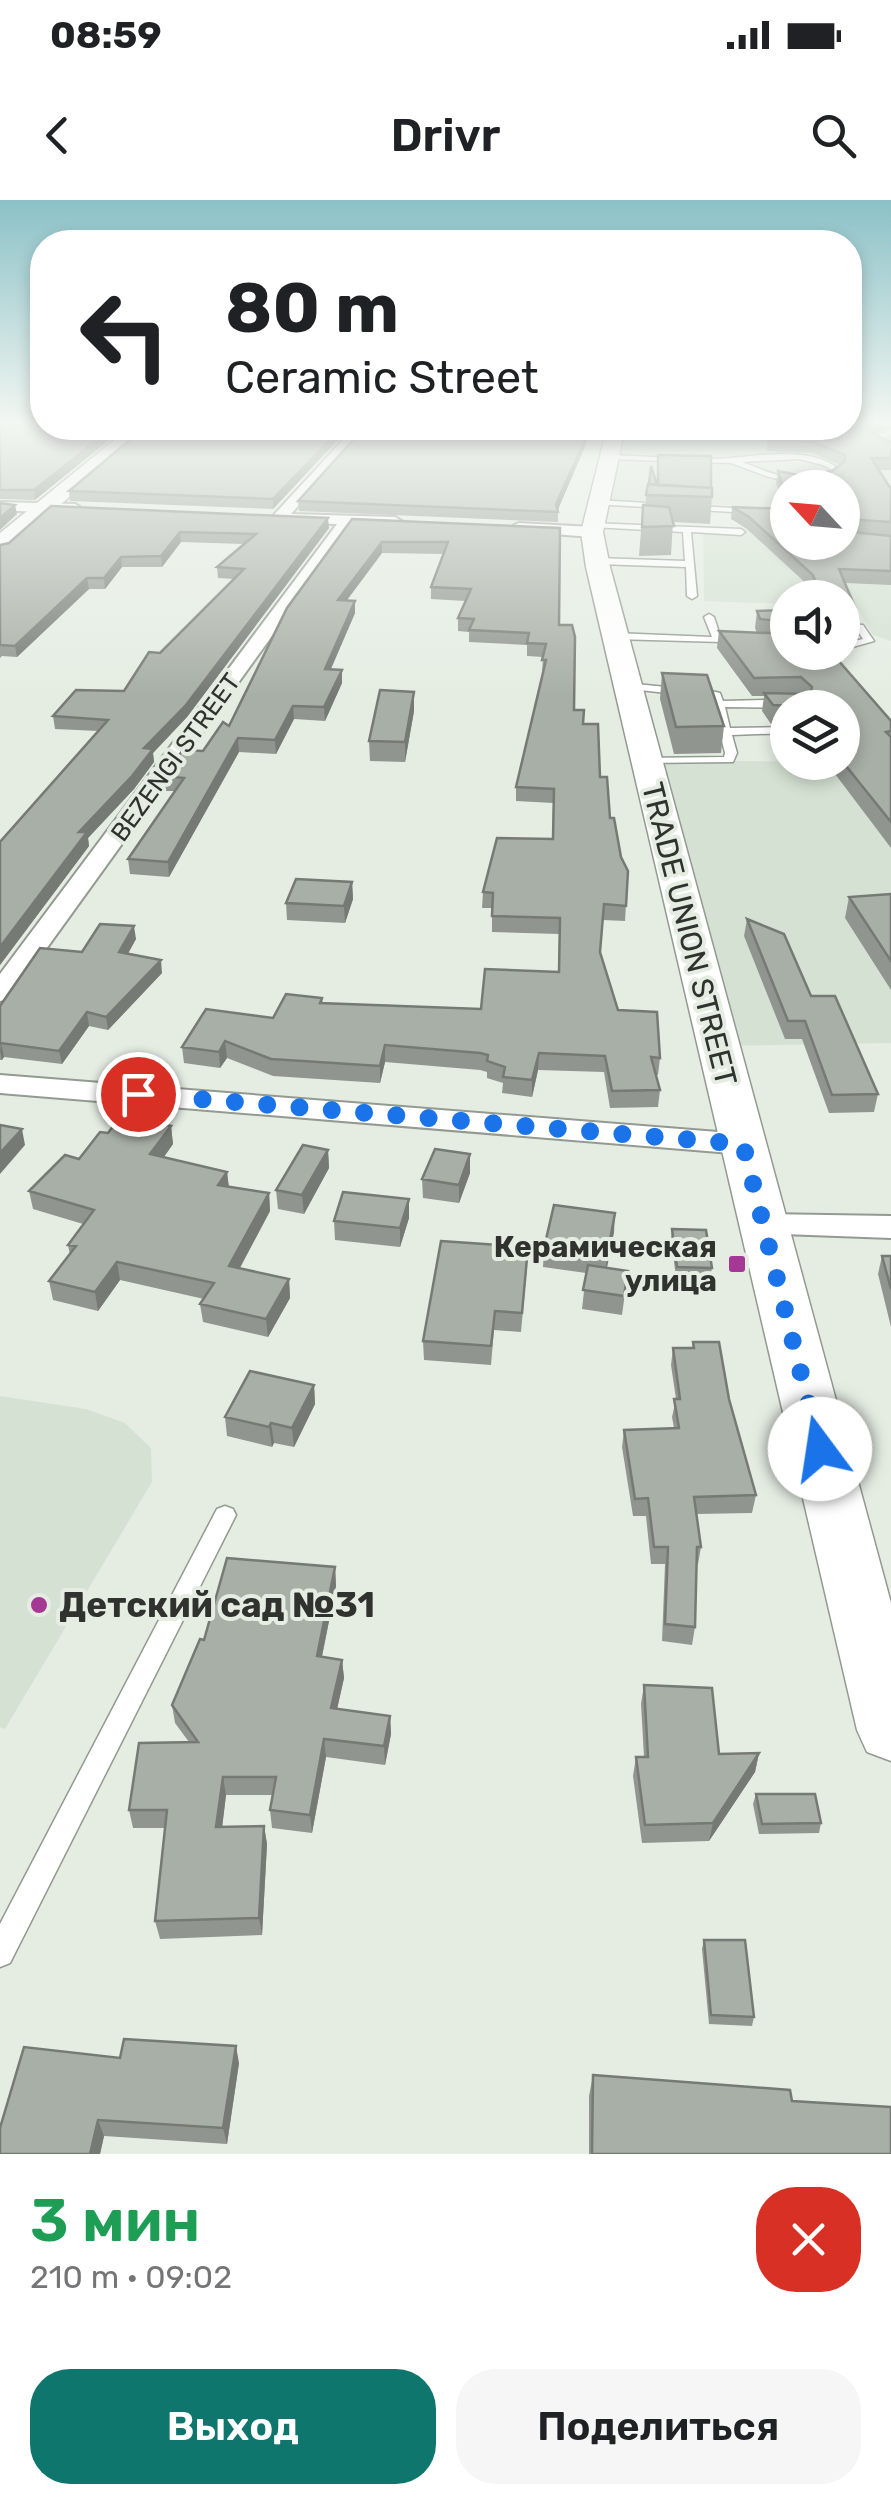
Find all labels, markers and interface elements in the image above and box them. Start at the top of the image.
text: 08:59 [50,12,162,58]
icon: back [30,108,85,163]
icon: search [806,108,861,163]
text: Drivr [391,109,500,162]
text: 80 m [225,267,399,350]
icon: left [60,270,190,400]
text: Ceramic Street [225,351,539,404]
north arrow [770,470,860,560]
map controls [770,470,860,780]
button: sound [770,580,860,670]
street label: BEZENGI STREET [105,668,246,847]
button: layers [770,690,860,780]
street label: TRADE UNION STREET [634,779,744,1089]
pin [96,1052,181,1137]
icon: arrive [111,1067,166,1122]
place label: Керамическая улица [494,1229,717,1299]
marker: Керамическая улица [726,1253,748,1275]
position arrow [768,1397,872,1501]
place label: Детский сад №31 [59,1584,375,1626]
marker: Детский сад №31 [28,1594,50,1616]
text: 3 мин [30,2185,200,2256]
button: close [756,2187,861,2292]
text: 210 m · 09:02 [30,2258,232,2296]
button: Выход [30,2369,436,2484]
button: Поделиться [456,2369,861,2484]

